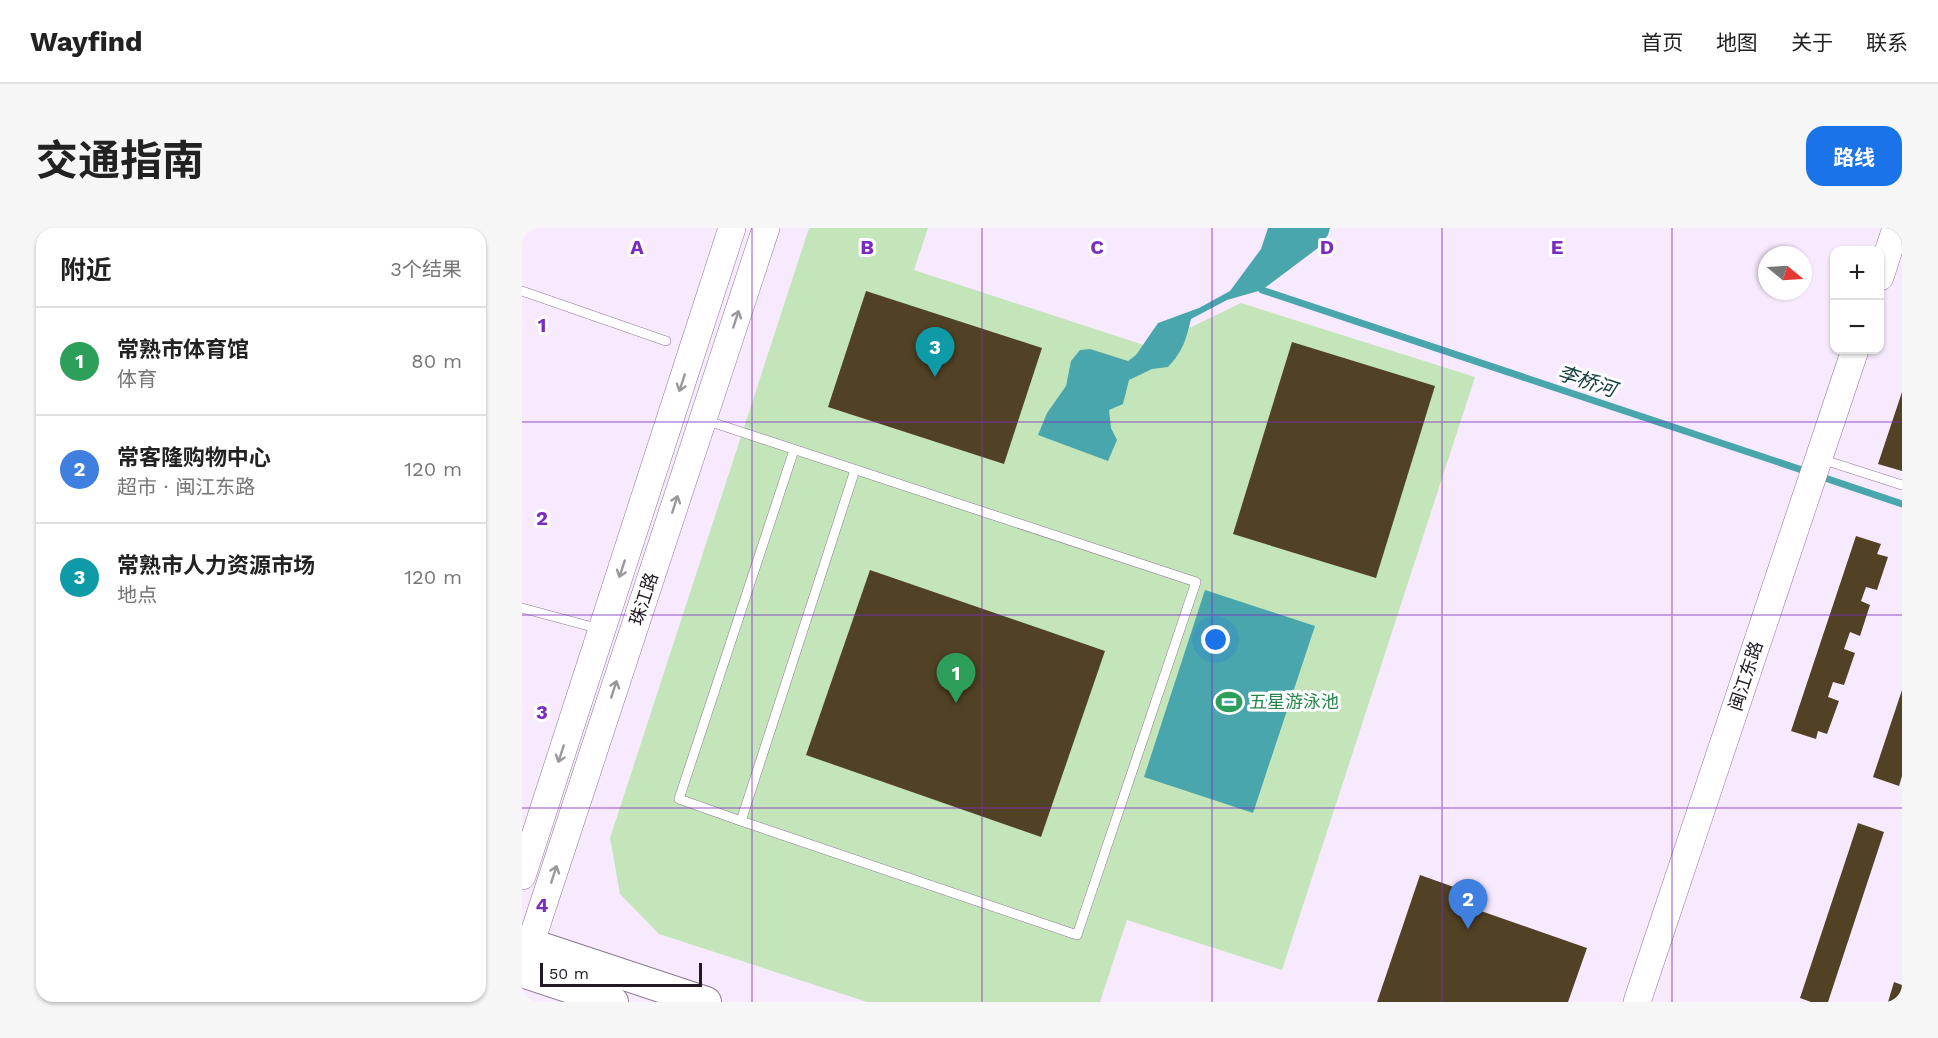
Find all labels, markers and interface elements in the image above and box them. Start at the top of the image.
text: Wayfind [30,25,143,58]
text: 首页 [1641,30,1683,55]
text: 地图 [1716,30,1758,55]
text: 关于 [1791,30,1833,55]
text: 联系 [1866,30,1908,55]
button: 路线 [1806,126,1902,186]
text: 交通指南 [36,136,204,185]
text: A [630,235,644,259]
text: B [860,235,874,259]
text: C [1090,235,1104,259]
text: D [1320,235,1334,259]
text: E [1551,235,1563,259]
north arrow [1758,246,1812,300]
map controls [1830,246,1884,354]
button: + [1830,246,1884,300]
text: 附近 [60,255,112,285]
text: 3个结果 [390,257,462,281]
button: − [1830,300,1884,354]
one-way arrow [731,310,742,329]
text: 1 [538,313,546,337]
pin: 3 [916,328,954,377]
text: 常熟市体育馆 [117,337,249,362]
text: 1 [75,349,84,373]
text: 80 m [411,349,462,373]
water label: 李桥河 [1555,360,1623,403]
text: 体育 [117,367,157,391]
one-way arrow [676,374,687,393]
text: 常客隆购物中心 [117,445,271,470]
text: 2 [74,457,85,481]
text: 120 m [404,457,462,481]
text: 超市 · 闽江东路 [117,475,255,499]
one-way arrow [671,495,682,514]
text: 2 [536,506,548,530]
text: 常熟市人力资源市场 [117,553,315,578]
one-way arrow [615,559,626,578]
text: 3 [74,565,85,589]
text: 120 m [404,565,462,589]
street label: 珠江路 [625,570,662,628]
text: 地点 [117,583,157,607]
your location [1201,625,1230,654]
street label: 闽江东路 [1724,638,1767,713]
pin: 1 [936,654,976,703]
one-way arrow [610,680,621,699]
sports icon: 五星游泳池 [1214,687,1244,717]
place label: 五星游泳池 [1249,691,1339,712]
text: 3 [536,700,548,724]
one-way arrow [555,744,566,763]
one-way arrow [549,865,560,884]
pin: 2 [1448,880,1488,929]
text: 4 [536,893,549,917]
scale bar [540,960,702,988]
text: 50 m [549,964,589,983]

